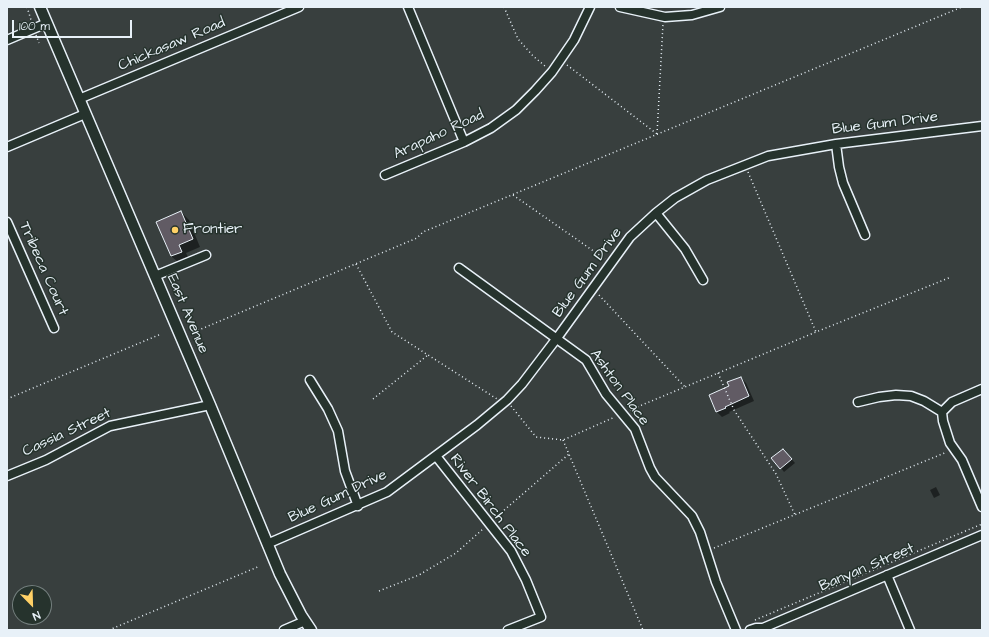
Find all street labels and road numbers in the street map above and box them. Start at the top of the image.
street label: Chickasaw Road [116,14,228,76]
street label: Arapaho Road [391,106,487,164]
street label: Blue Gum Drive [831,109,939,139]
street label: Tribeca Court [14,219,72,319]
street label: Blue Gum Drive [549,225,627,321]
street label: East Avenue [162,271,212,357]
street label: Ashton Place [585,346,653,430]
street label: Cassia Street [20,405,114,461]
street label: River Birch Place [445,451,535,561]
street label: Blue Gum Drive [286,466,390,528]
street label: Banyan Street [817,540,917,596]

